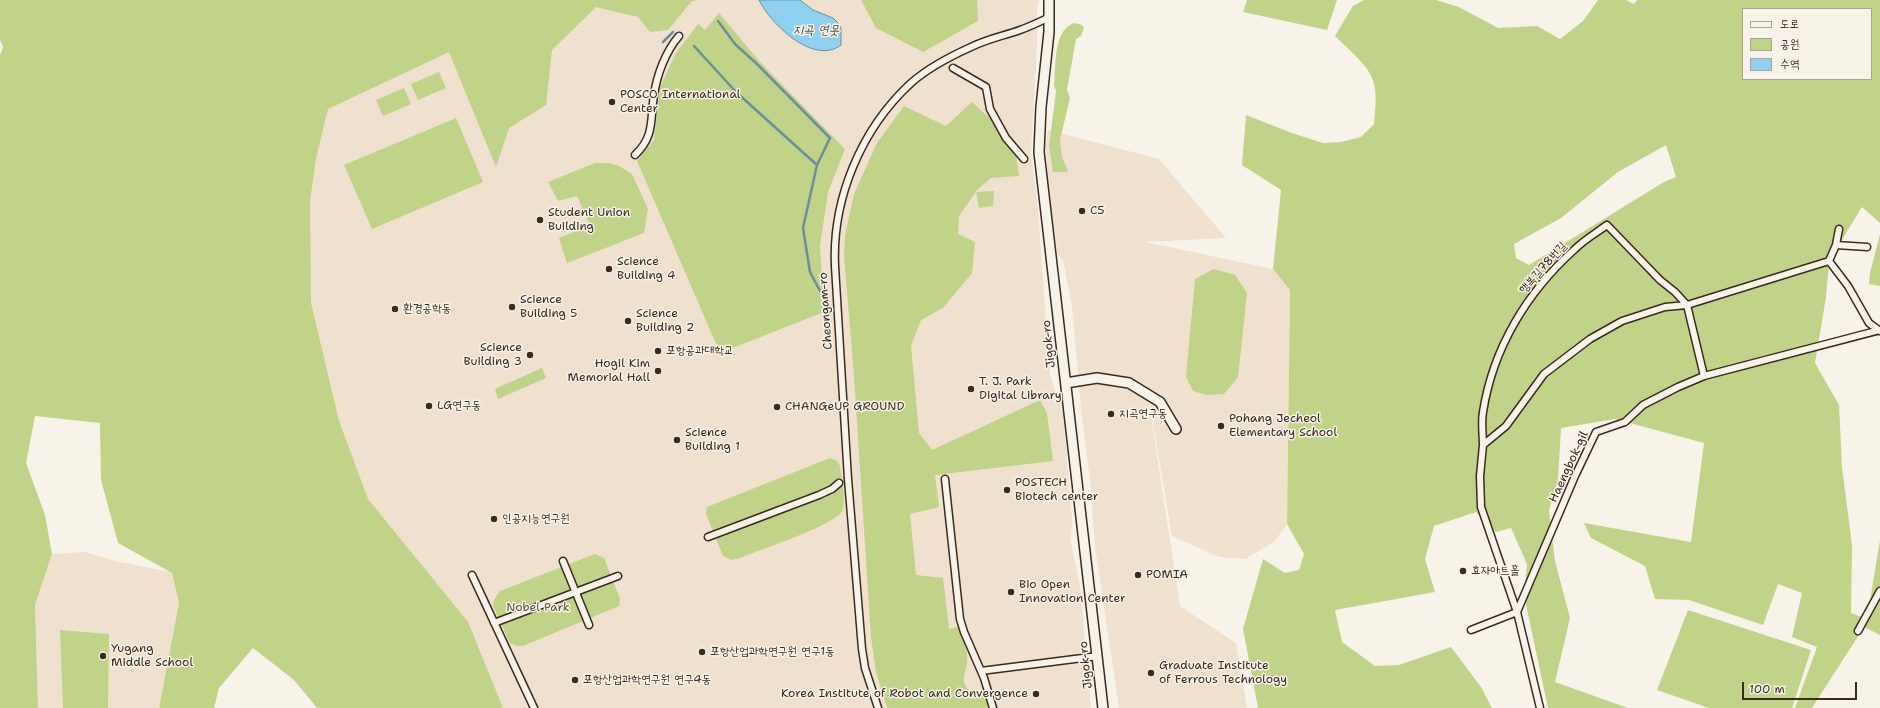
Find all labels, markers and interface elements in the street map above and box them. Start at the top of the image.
legend [1742,8,1872,80]
text: 도로 [1780,16,1799,32]
water label: 지곡 연못 [793,23,839,39]
text: 공원 [1780,36,1799,52]
text: 수역 [1780,56,1799,72]
place label: POSCO International Center [620,88,740,116]
marker: POSCO International Center [607,97,617,107]
place label: C5 [1090,204,1105,218]
place label: Student Union Building [548,206,630,234]
marker: C5 [1077,206,1087,216]
marker: Student Union Building [535,215,545,225]
street label: 행복길78번길 [1516,239,1570,297]
place label: Science Building 4 [617,255,675,283]
marker: Science Building 4 [604,264,614,274]
street label: Cheongam-ro [816,272,836,350]
place label: Science Building 5 [520,293,577,321]
place label: 환경공학동 [403,302,451,316]
marker: Science Building 5 [507,302,517,312]
marker: 환경공학동 [390,304,400,314]
place label: Science Building 2 [636,307,694,335]
marker: Science Building 2 [623,316,633,326]
street label: Jigok-ro [1039,319,1059,369]
place label: Science Building 3 [464,341,522,369]
place label: 포항공과대학교 [666,344,734,358]
marker: 포항공과대학교 [653,346,663,356]
marker: Science Building 3 [525,350,535,360]
place label: Hogil Kim Memorial Hall [568,357,650,385]
marker: Hogil Kim Memorial Hall [653,366,663,376]
place label: T. J. Park Digital Library [979,375,1062,403]
marker: T. J. Park Digital Library [966,384,976,394]
place label: LG연구동 [437,399,481,413]
place label: CHANGeUP GROUND [785,400,904,414]
marker: LG연구동 [424,401,434,411]
marker: CHANGeUP GROUND [772,402,782,412]
place label: 지곡연구동 [1119,407,1167,421]
marker: 지곡연구동 [1106,409,1116,419]
place label: Pohang Jecheol Elementary School [1229,412,1337,440]
marker: Pohang Jecheol Elementary School [1216,421,1226,431]
place label: Science Building 1 [685,426,740,454]
street label: Haengbok-gil [1546,429,1592,505]
marker: Science Building 1 [672,435,682,445]
place label: POSTECH Biotech center [1015,476,1098,504]
marker: POSTECH Biotech center [1002,485,1012,495]
place label: 인공지능연구원 [502,512,570,526]
marker: 인공지능연구원 [489,514,499,524]
place label: 효자아트홀 [1471,564,1519,578]
marker: 효자아트홀 [1458,566,1468,576]
place label: POMIA [1146,568,1188,582]
marker: POMIA [1133,570,1143,580]
place label: Bio Open Innovation Center [1019,578,1126,606]
marker: Bio Open Innovation Center [1006,587,1016,597]
park label: Nobel Park [506,601,570,615]
street label: Jigok-ro [1076,640,1096,690]
place label: Yugang Middle School [111,642,193,670]
place label: 포항산업과학연구원 연구1동 [710,645,835,659]
marker: 포항산업과학연구원 연구1동 [697,647,707,657]
marker: Yugang Middle School [98,651,108,661]
place label: Graduate Institute of Ferrous Technology [1159,659,1287,687]
marker: Graduate Institute of Ferrous Technology [1146,668,1156,678]
place label: 포항산업과학연구원 연구4동 [583,673,711,687]
scale bar [1744,674,1859,700]
marker: 포항산업과학연구원 연구4동 [570,675,580,685]
text: 100 m [1749,681,1785,697]
place label: Korea Institute of Robot and Convergence [781,687,1028,701]
marker: Korea Institute of Robot and Convergence [1031,689,1041,699]

